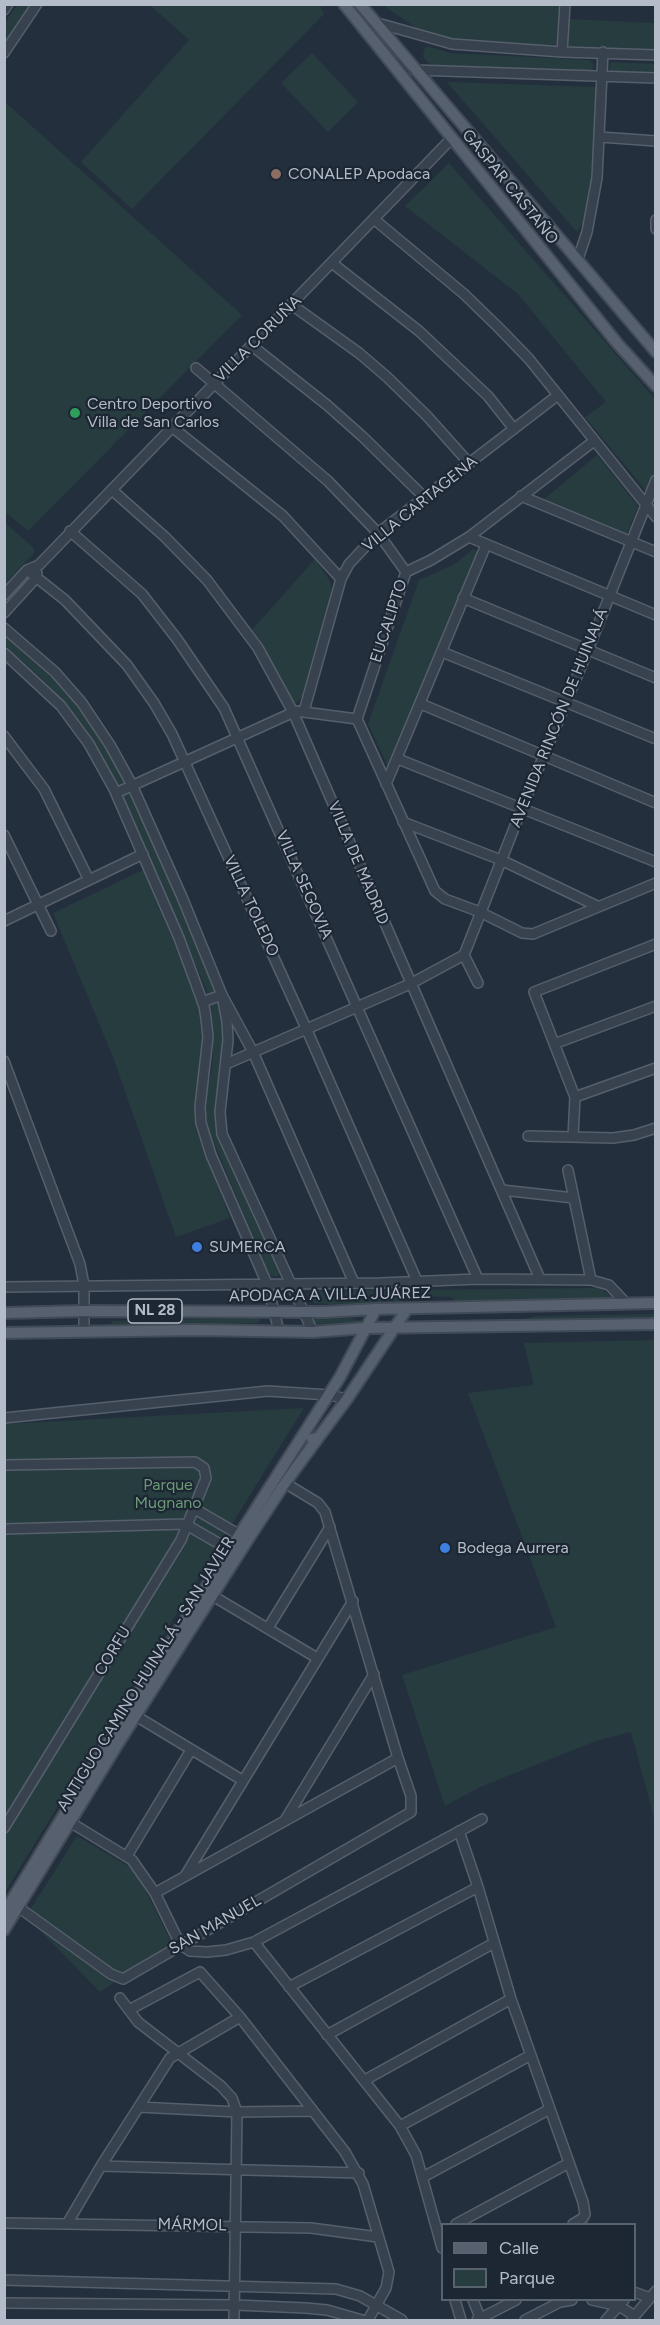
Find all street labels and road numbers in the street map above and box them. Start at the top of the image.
street label: GASPAR CASTAÑO [458,126,562,248]
street label: VILLA CORUÑA [210,291,306,387]
street label: VILLA CARTAGENA [359,452,481,556]
street label: EUCALIPTO [367,577,411,665]
street label: AVENIDA RINCÓN DE HUINALÁ [506,606,612,830]
street label: VILLA DE MADRID [323,798,393,928]
street label: VILLA SEGOVIA [271,828,337,942]
street label: VILLA TOLEDO [219,852,283,960]
street label: APODACA A VILLA JUÁREZ [229,1284,431,1306]
road number: NL 28 [128,1299,182,1323]
street label: ANTIGUO CAMINO HUINALÁ - SAN JAVIER [53,1533,239,1815]
street label: CORFU [91,1623,135,1679]
street label: SAN MANUEL [166,1891,264,1959]
street label: MÁRMOL [158,2215,226,2235]

